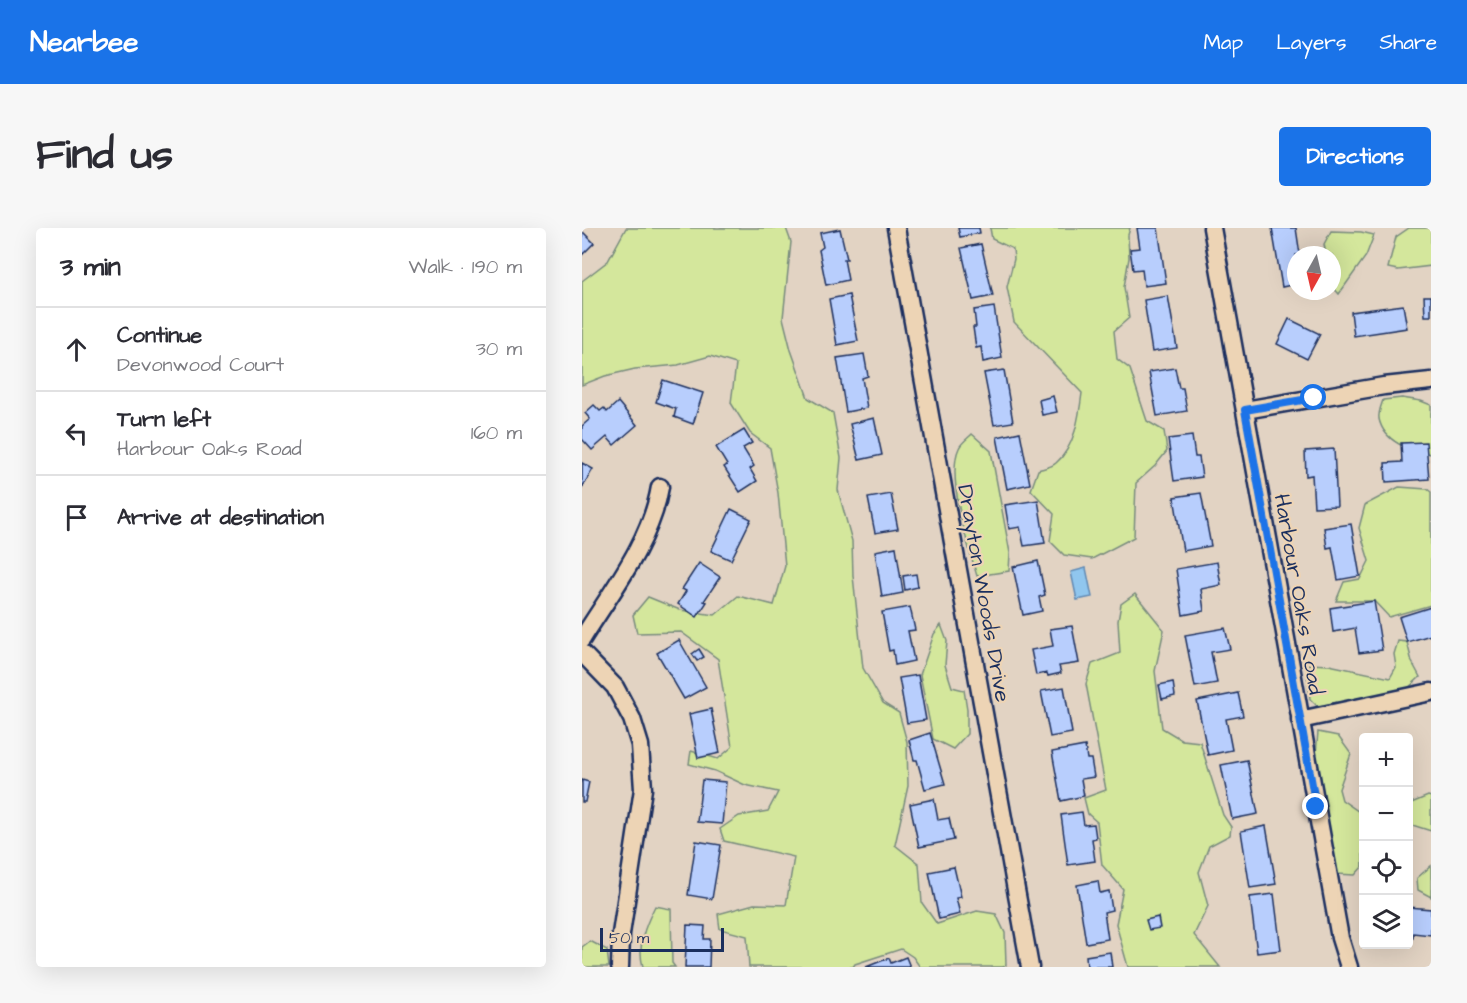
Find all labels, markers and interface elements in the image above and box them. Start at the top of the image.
text: Nearbee [30,23,138,62]
text: Map [1203,28,1243,57]
text: Layers [1276,28,1346,57]
text: Share [1379,28,1437,57]
text: Find us [36,127,173,185]
button: Directions [1279,127,1431,186]
north arrow [1287,246,1341,300]
text: 3 min [60,249,121,285]
text: Walk · 190 m [409,253,522,281]
text: Continue [117,320,202,351]
icon: ahead [60,333,93,366]
text: 30 m [476,335,522,363]
text: Devonwood Court [117,351,284,379]
route start [1300,384,1326,410]
text: Turn left [117,404,211,435]
icon: left [60,417,93,450]
text: 160 m [471,419,522,447]
text: Harbour Oaks Road [117,435,302,463]
street label: Drayton Woods Drive [948,482,1018,705]
street label: Harbour Oaks Road [1266,491,1331,697]
icon: arrive [60,501,93,534]
text: Arrive at destination [117,502,324,533]
map controls [1359,733,1413,949]
button: + [1359,733,1413,787]
button: − [1359,787,1413,841]
route end [1302,793,1328,819]
button: locate [1359,841,1413,895]
button: layers [1359,895,1413,949]
scale bar [600,925,724,952]
text: 50 m [609,927,649,949]

